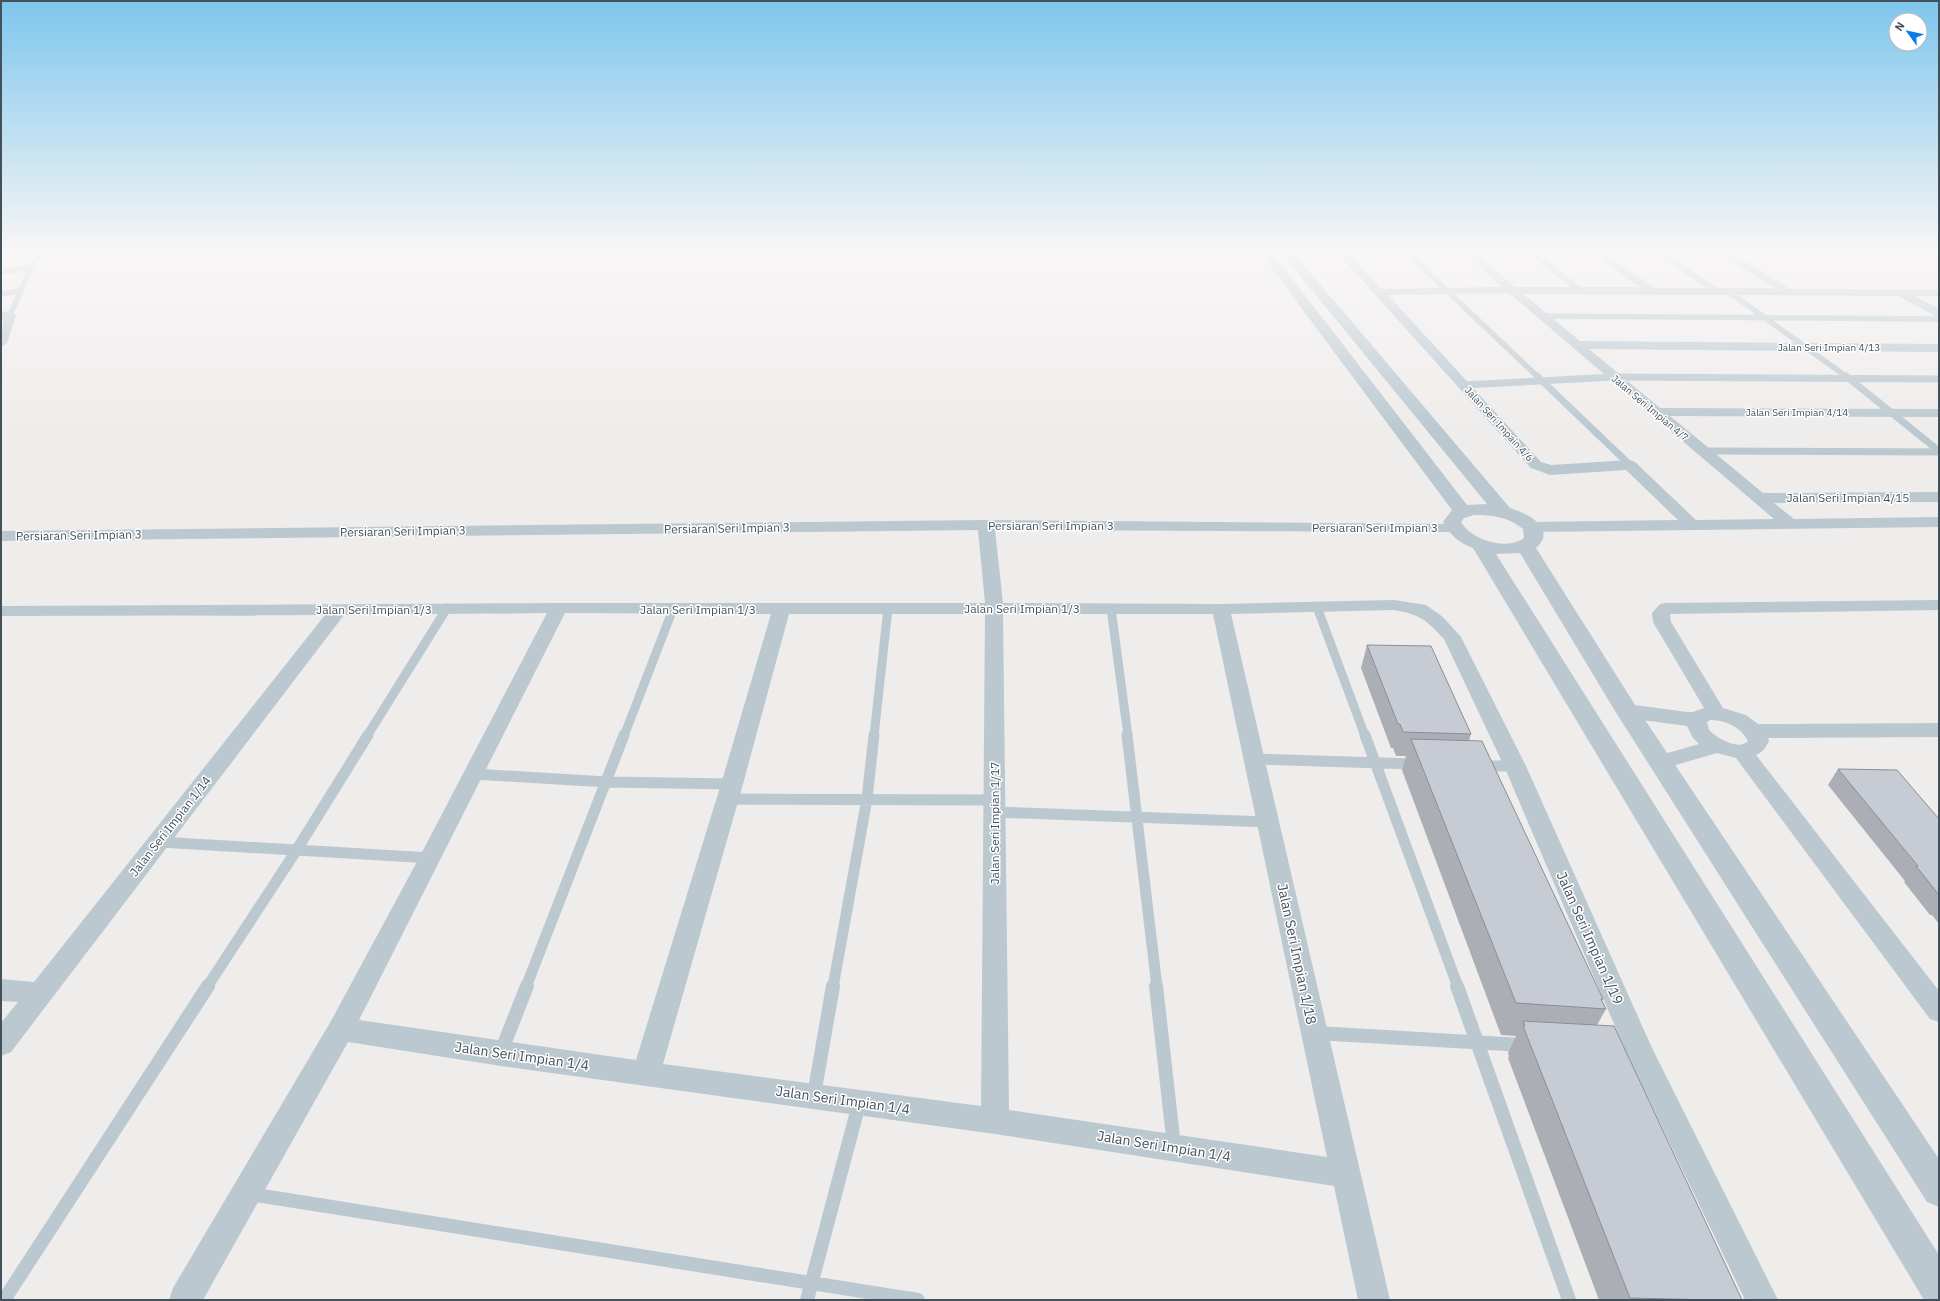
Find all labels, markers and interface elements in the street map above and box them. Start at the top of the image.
north arrow [1888,12,1928,52]
text: N [1892,19,1908,34]
street label: Jalan Seri Impian 4/13 [1778,341,1880,354]
street label: Jalan Seri Impian 4/7 [1609,372,1691,444]
street label: Jalan Seri Impain 4/6 [1462,384,1536,464]
street label: Jalan Seri Impian 4/14 [1746,406,1848,419]
street label: Jalan Seri Impian 4/15 [1786,490,1910,505]
street label: Persiaran Seri Impian 3 [988,518,1114,533]
street label: Persiaran Seri Impian 3 [664,519,790,537]
street label: Persiaran Seri Impian 3 [1312,520,1438,535]
street label: Persiaran Seri Impian 3 [340,522,466,540]
street label: Persiaran Seri Impian 3 [16,526,142,544]
street label: Jalan Seri Impian 1/3 [964,601,1080,616]
street label: Jalan Seri Impian 1/3 [316,602,432,617]
street label: Jalan Seri Impian 1/3 [640,602,756,617]
street label: Jalan Seri Impian 1/17 [987,761,1002,885]
street label: Jalan Seri Impian 1/14 [126,773,214,879]
street label: Jalan Seri Impian 1/19 [1553,869,1627,1007]
street label: Jalan Seri Impian 1/18 [1273,882,1321,1026]
street label: Jalan Seri Impian 1/4 [454,1038,590,1074]
street label: Jalan Seri Impian 1/4 [775,1082,911,1118]
street label: Jalan Seri Impian 1/4 [1096,1127,1232,1165]

